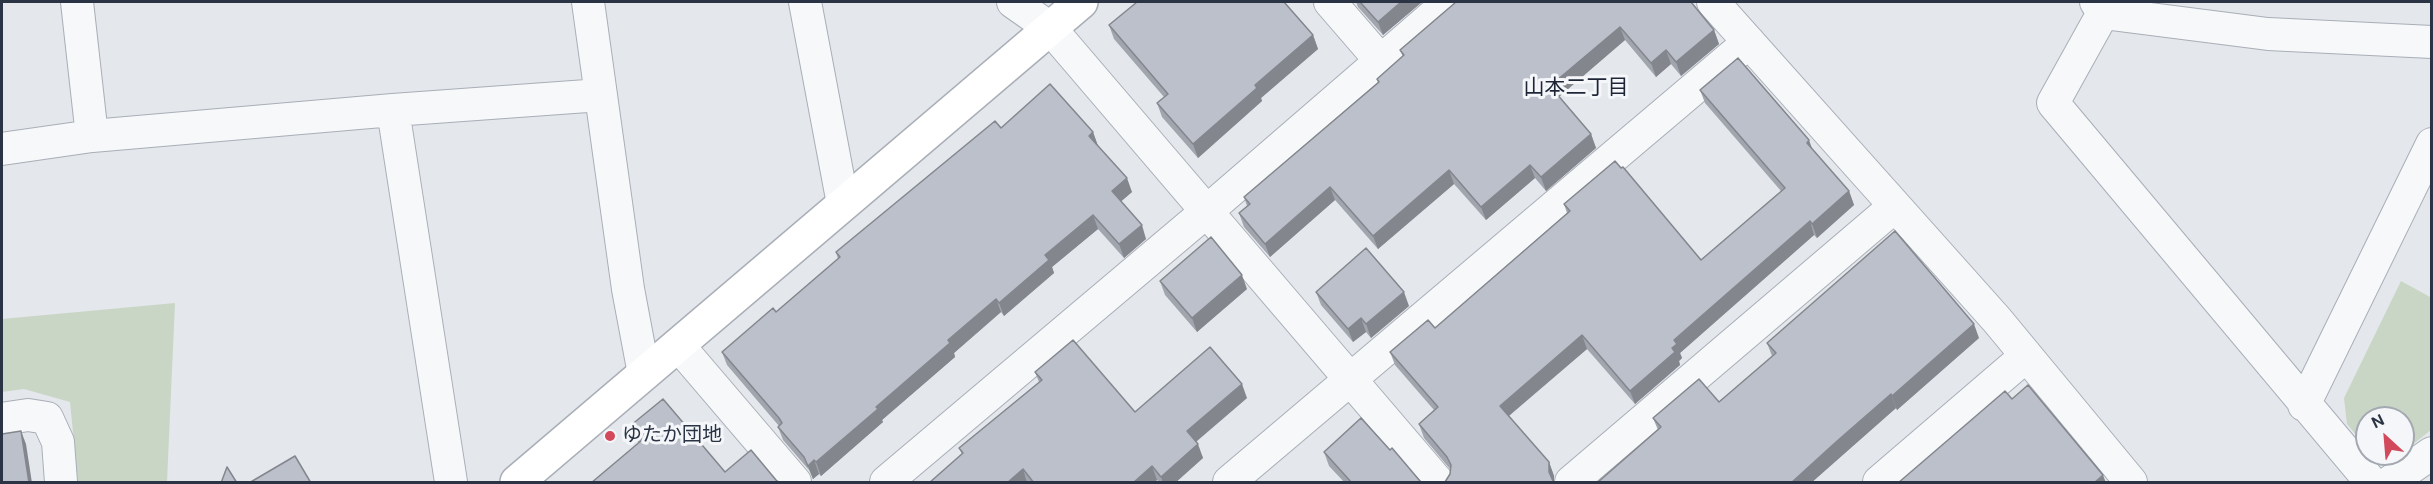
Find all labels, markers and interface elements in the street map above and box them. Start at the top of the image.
district label: 山本二丁目 [1524,75,1628,101]
north arrow [2355,406,2415,466]
text: N [2368,409,2388,433]
place label: ゆたか団地 [622,424,722,448]
marker: ゆたか団地 [603,429,617,443]

